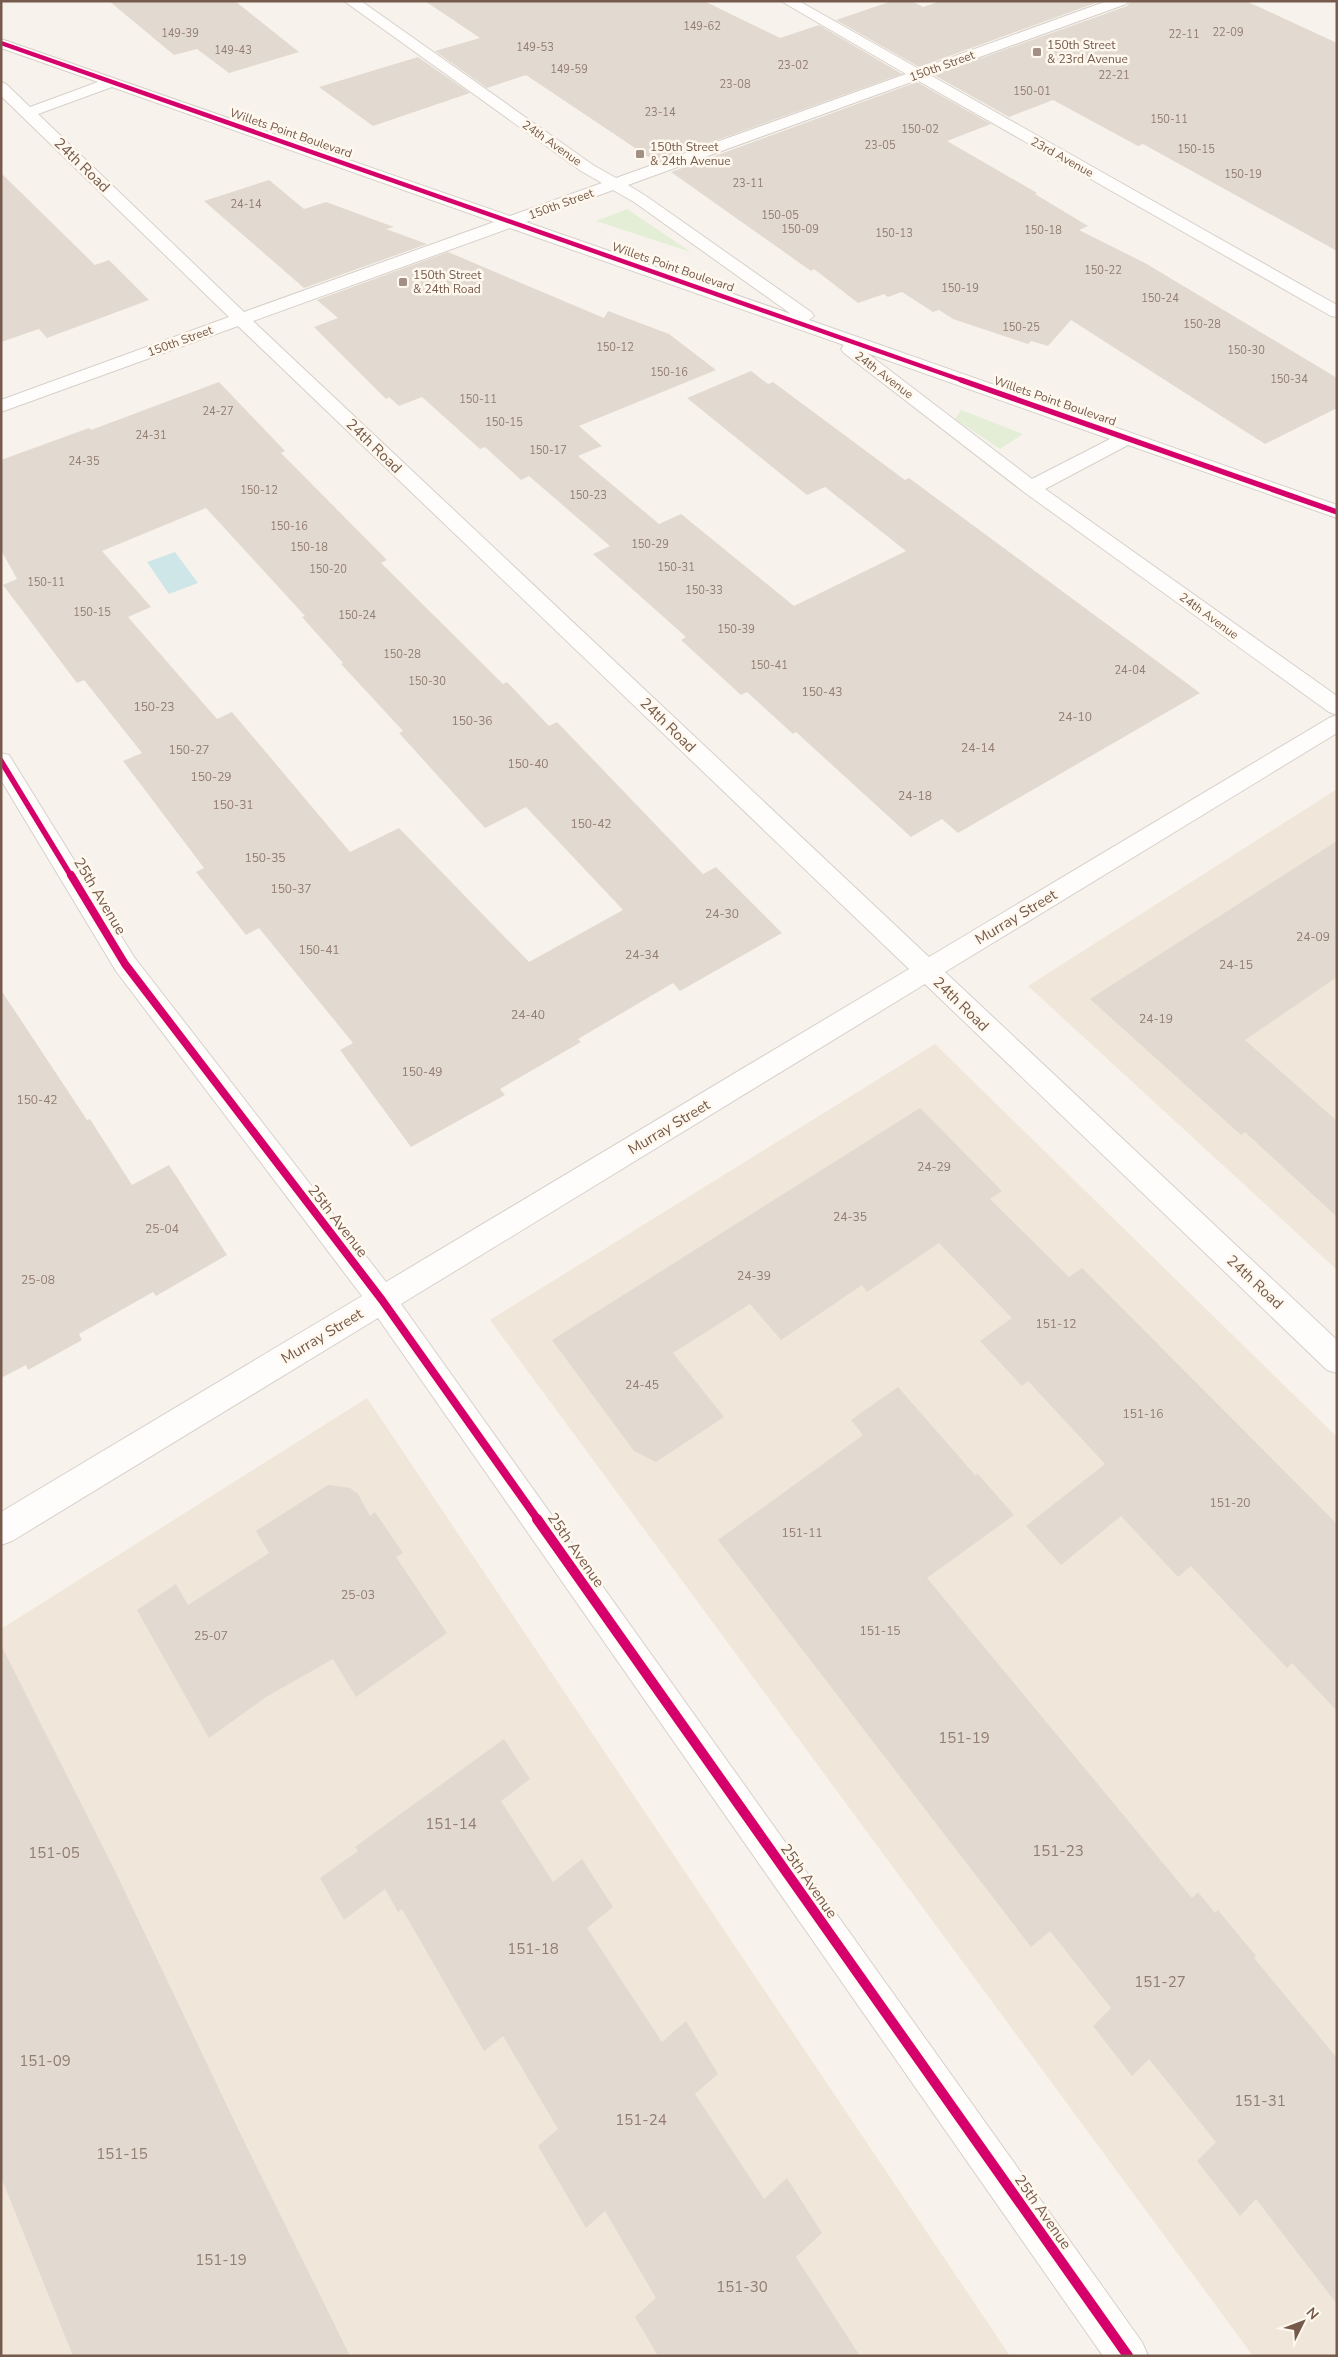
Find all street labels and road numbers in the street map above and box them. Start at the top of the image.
street label: 150th Street [907,47,978,85]
street label: Willets Point Boulevard [228,105,354,161]
street label: 24th Avenue [519,117,585,169]
street label: 24th Road [50,133,114,197]
street label: 23rd Avenue [1028,133,1096,181]
street label: 150th Street [526,185,597,223]
street label: Willets Point Boulevard [610,239,736,295]
street label: 150th Street [145,322,216,360]
street label: 24th Avenue [851,348,917,402]
street label: Willets Point Boulevard [992,373,1118,429]
street label: 24th Road [342,414,406,478]
street label: 24th Avenue [1176,589,1242,643]
street label: 24th Road [636,693,700,757]
street label: 25th Avenue [69,854,131,938]
street label: Murray Street [971,884,1061,949]
street label: 24th Road [929,972,993,1036]
street label: Murray Street [624,1094,714,1159]
street label: 25th Avenue [303,1181,373,1261]
street label: 24th Road [1222,1251,1288,1313]
street label: Murray Street [277,1303,367,1368]
street label: 25th Avenue [543,1509,609,1591]
street label: 25th Avenue [776,1840,842,1922]
street label: 25th Avenue [1010,2171,1076,2253]

